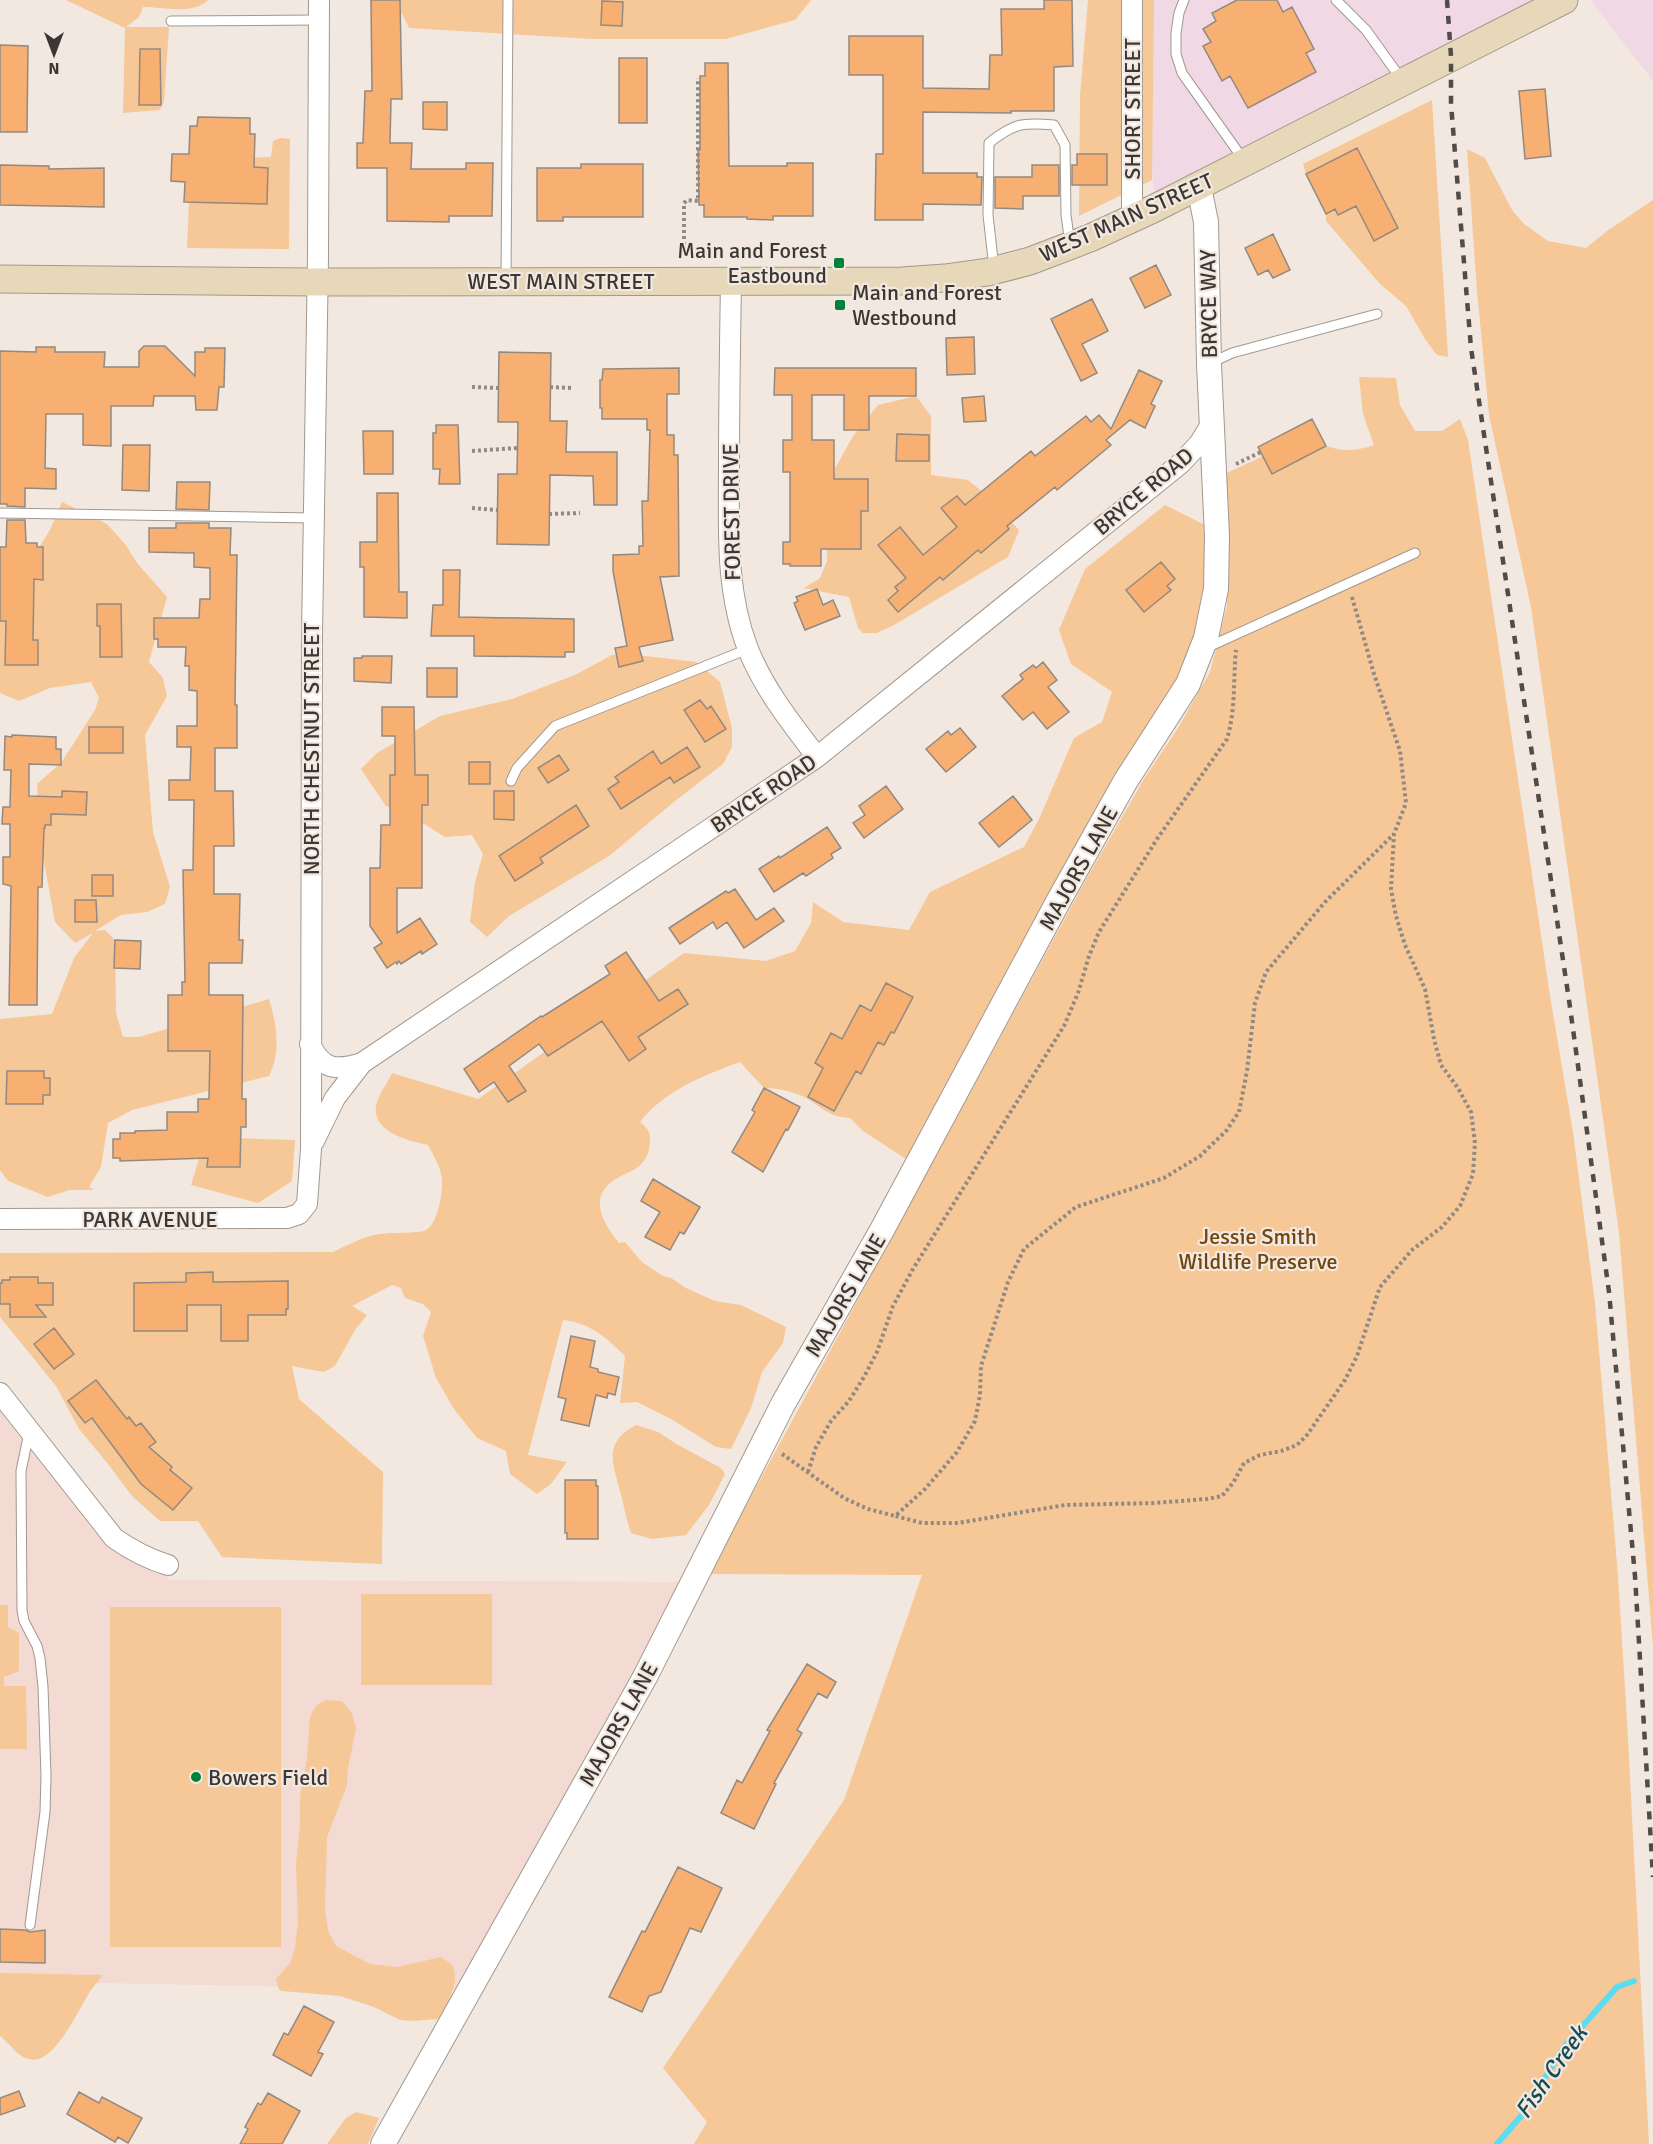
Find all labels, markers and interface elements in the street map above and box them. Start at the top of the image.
north arrow [24,24,84,84]
street label: SHORT STREET [1119,38,1146,180]
text: N [48,58,60,78]
street label: WEST MAIN STREET [1035,167,1217,268]
place label: Main and Forest Eastbound [677,237,827,289]
street label: BRYCE WAY [1194,249,1223,359]
marker: Main and Forest Eastbound [832,256,846,270]
street label: WEST MAIN STREET [467,268,655,295]
place label: Main and Forest Westbound [852,279,1002,331]
marker: Main and Forest Westbound [833,298,847,312]
street label: BRYCE ROAD [1088,442,1199,541]
street label: FOREST DRIVE [717,443,746,581]
street label: NORTH CHESTNUT STREET [298,623,325,875]
street label: BRYCE ROAD [705,748,821,839]
street label: MAJORS LANE [1033,801,1124,935]
street label: PARK AVENUE [82,1206,218,1233]
park label: Jessie Smith Wildlife Preserve [1179,1223,1337,1275]
street label: MAJORS LANE [799,1229,892,1362]
street label: MAJORS LANE [573,1657,664,1791]
place label: Bowers Field [208,1764,328,1791]
marker: Bowers Field [189,1770,203,1784]
water label: Fish Creek [1508,2018,1595,2124]

